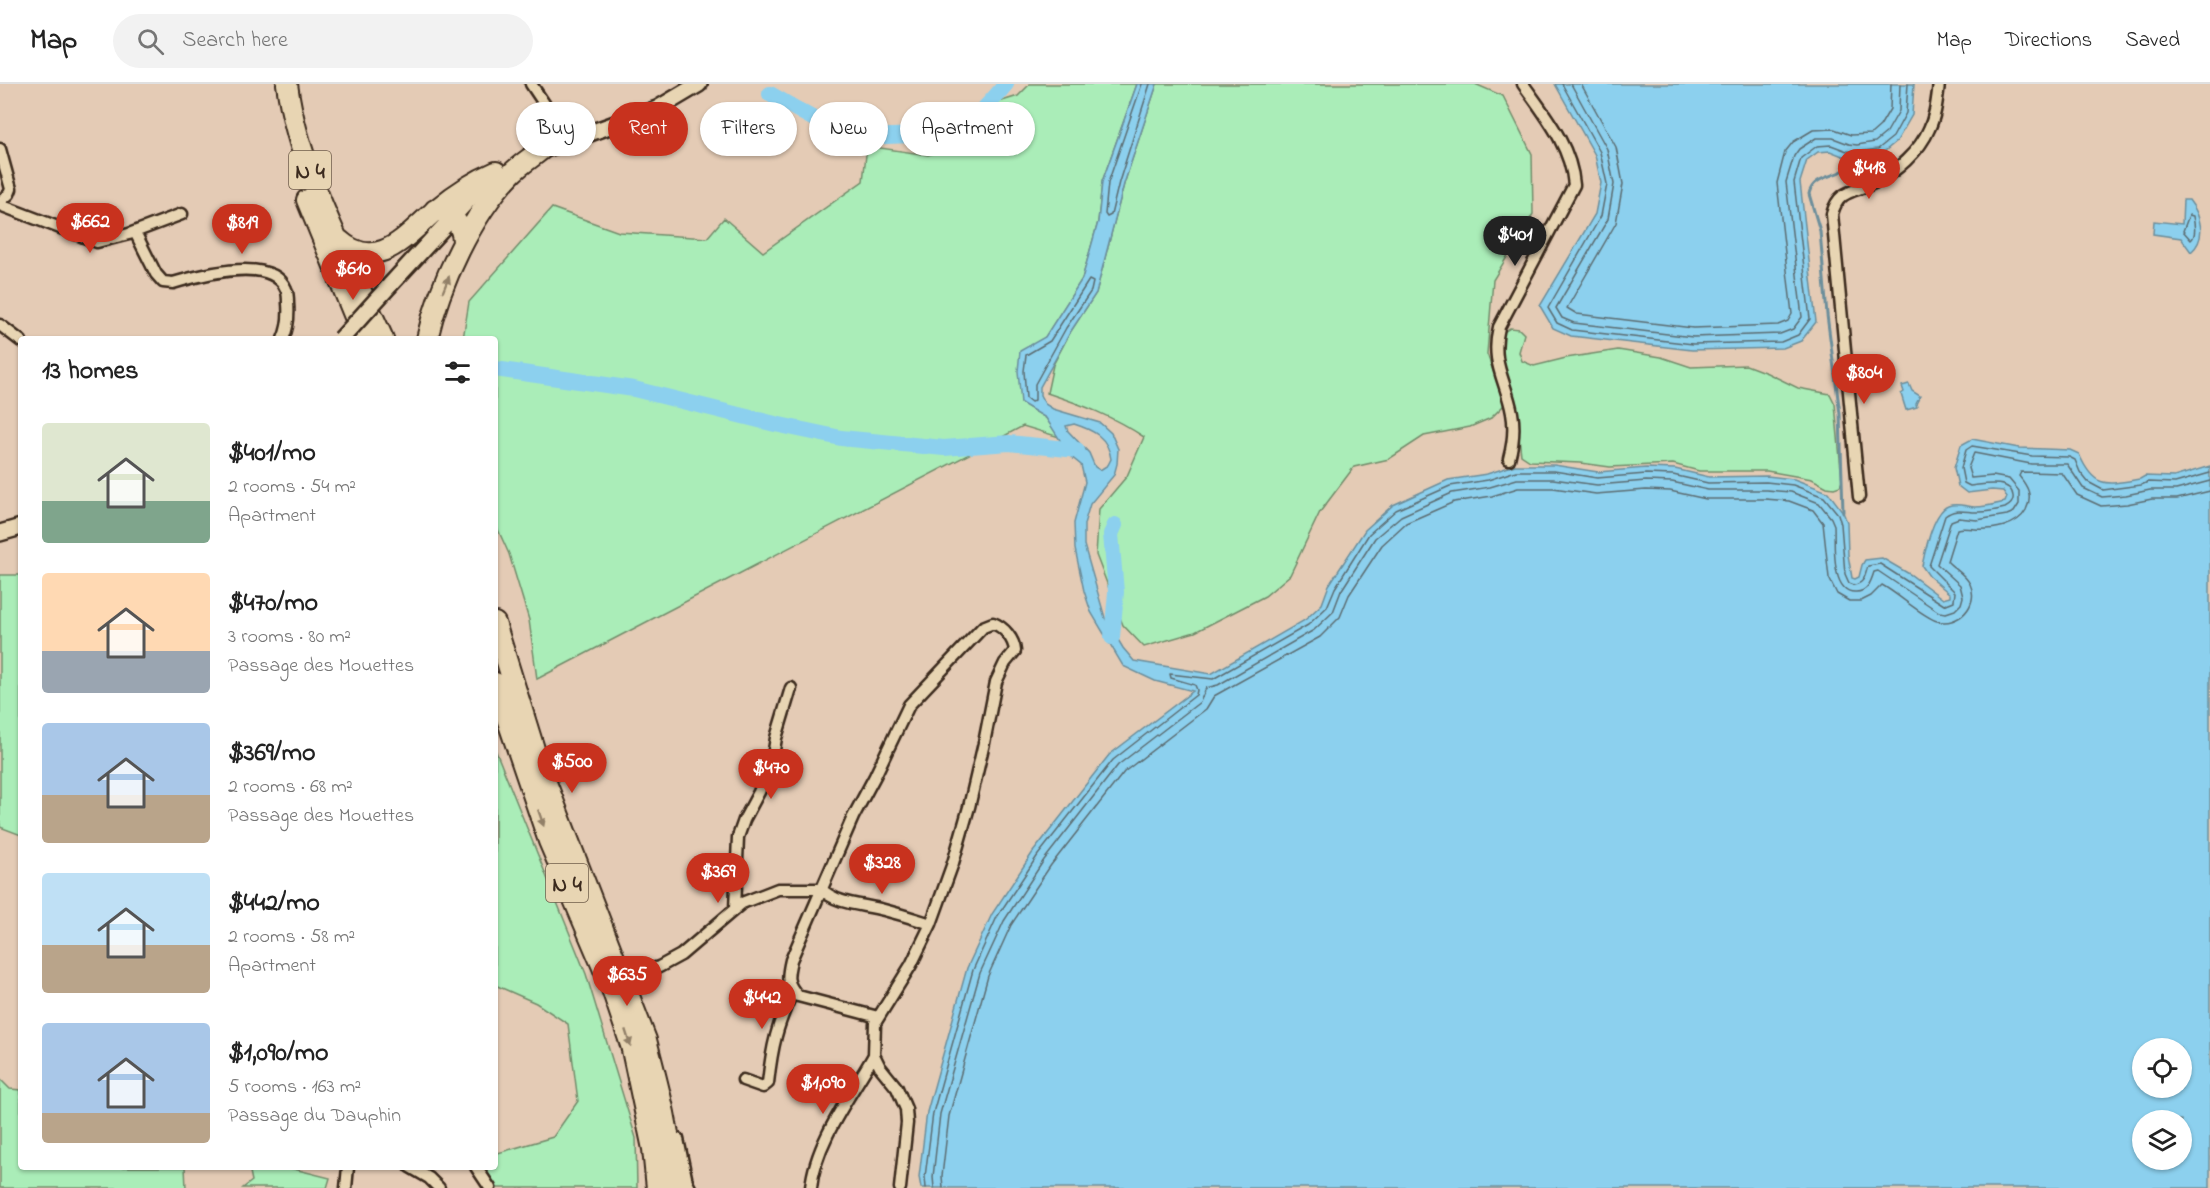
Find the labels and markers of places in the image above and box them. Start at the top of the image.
pin: $418 [1833,149,1905,200]
pin: $662 [54,203,126,254]
pin: $819 [206,204,278,255]
pin: $401 [1479,216,1551,267]
pin: $610 [317,250,389,301]
pin: $804 [1828,354,1900,405]
pin: $500 [536,743,608,794]
pin: $470 [735,749,807,800]
pin: $328 [846,844,918,895]
pin: $369 [682,853,754,904]
pin: $635 [591,956,663,1007]
pin: $442 [726,979,798,1030]
pin: $1,090 [774,1064,872,1115]

